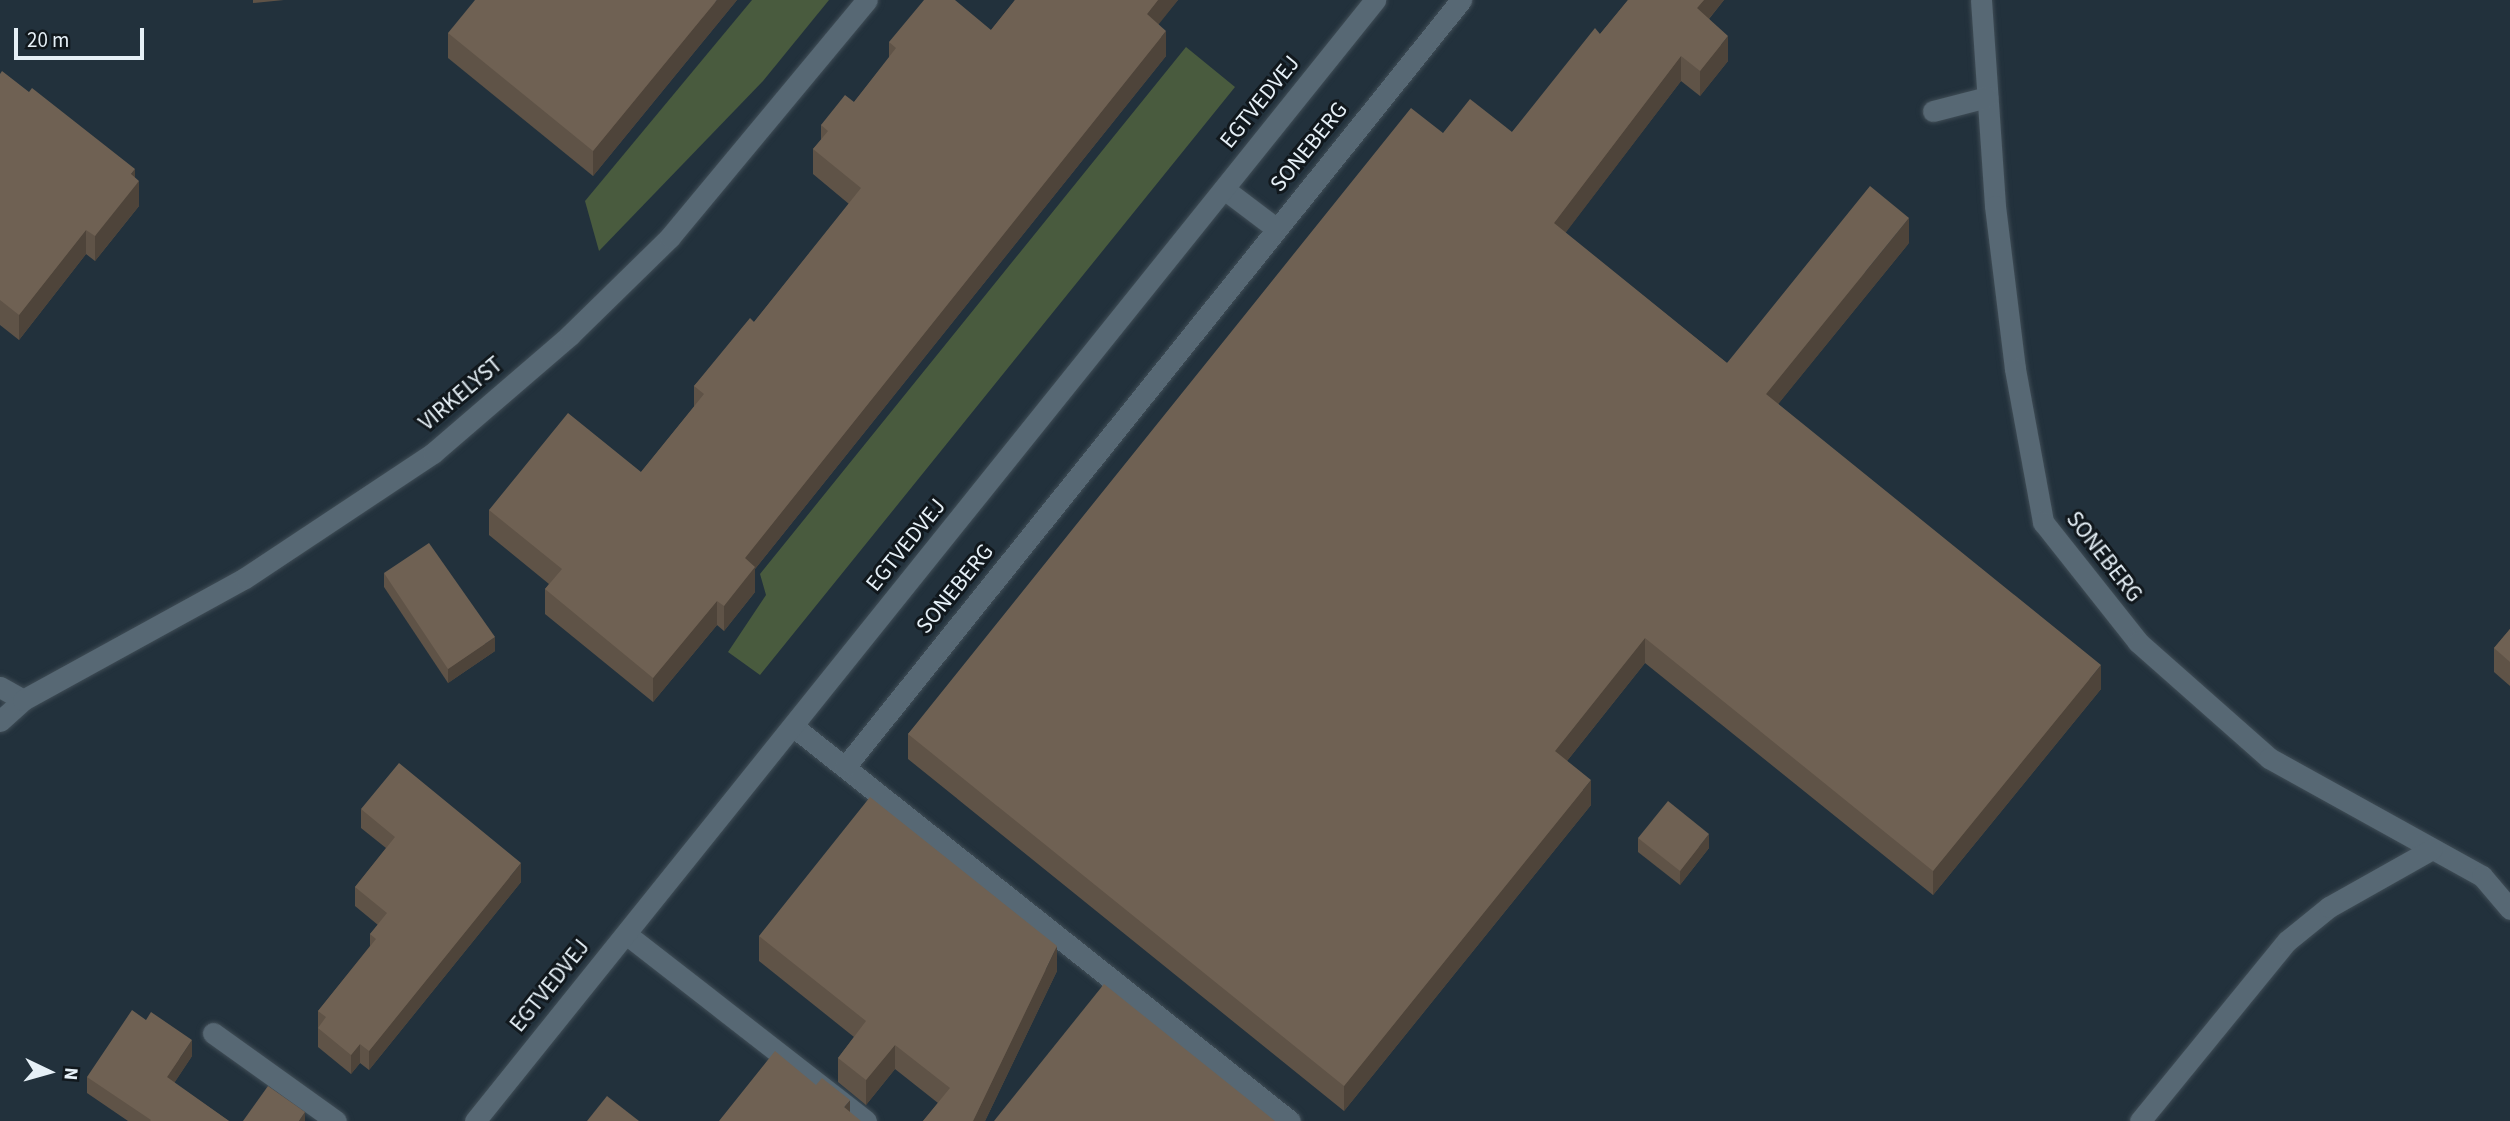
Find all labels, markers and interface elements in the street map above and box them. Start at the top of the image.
scale bar [18,14,147,58]
text: 20 m [27,25,69,55]
street label: EGTVEDVEJ [1214,50,1306,154]
street label: SONEBERG [1264,97,1354,197]
street label: VIRKELYST [414,351,508,437]
street label: EGTVEDVEJ [860,493,952,597]
street label: SONEBERG [2060,506,2148,608]
street label: SONEBERG [910,539,1000,639]
street label: EGTVEDVEJ [504,934,596,1038]
north arrow [14,1037,84,1107]
text: N [56,1066,84,1081]

